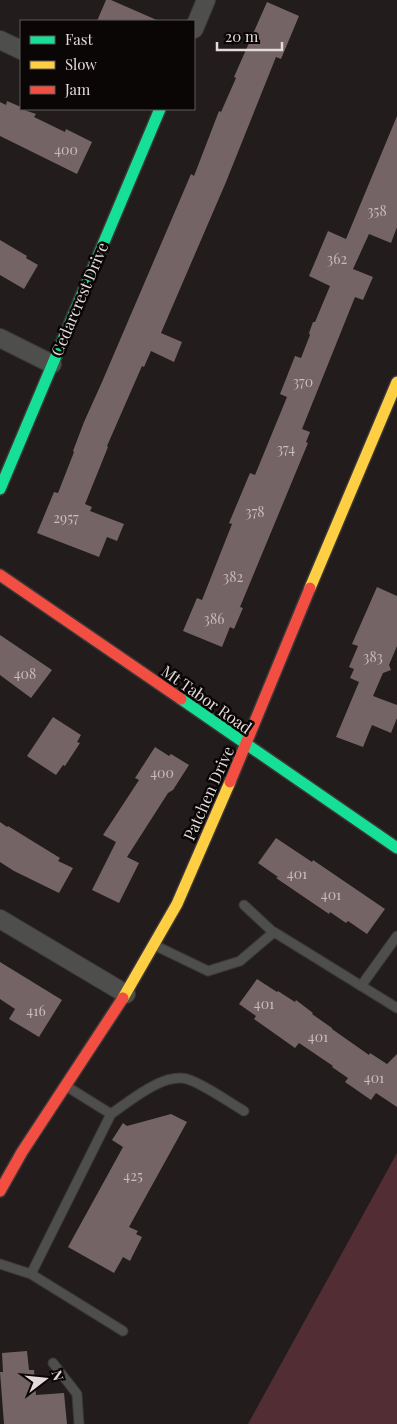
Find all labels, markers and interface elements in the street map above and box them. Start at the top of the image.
legend [20,20,195,110]
scale bar [217,20,282,52]
text: 20 m [225,26,259,46]
text: Fast [65,29,94,49]
text: Slow [65,54,97,74]
text: Jam [64,79,91,99]
house number: 400 [54,140,78,159]
house number: 358 [367,201,387,220]
street label: Cedarcrest Drive [46,239,112,359]
house number: 362 [327,249,347,268]
house number: 370 [293,372,313,391]
house number: 374 [277,439,295,458]
house number: 378 [245,502,265,521]
house number: 2957 [53,508,79,527]
house number: 382 [223,567,243,586]
house number: 386 [204,609,224,628]
house number: 383 [363,647,383,666]
street label: Mt Tabor Road [158,660,256,738]
house number: 408 [14,664,36,683]
street label: Patchen Drive [178,743,238,843]
house number: 400 [150,763,174,782]
house number: 401 [287,864,307,883]
house number: 401 [321,885,341,904]
house number: 401 [254,994,274,1013]
house number: 416 [26,1001,46,1020]
house number: 401 [308,1027,328,1046]
house number: 401 [364,1068,384,1087]
house number: 425 [123,1166,143,1185]
north arrow [20,1354,70,1404]
text: N [47,1368,69,1383]

